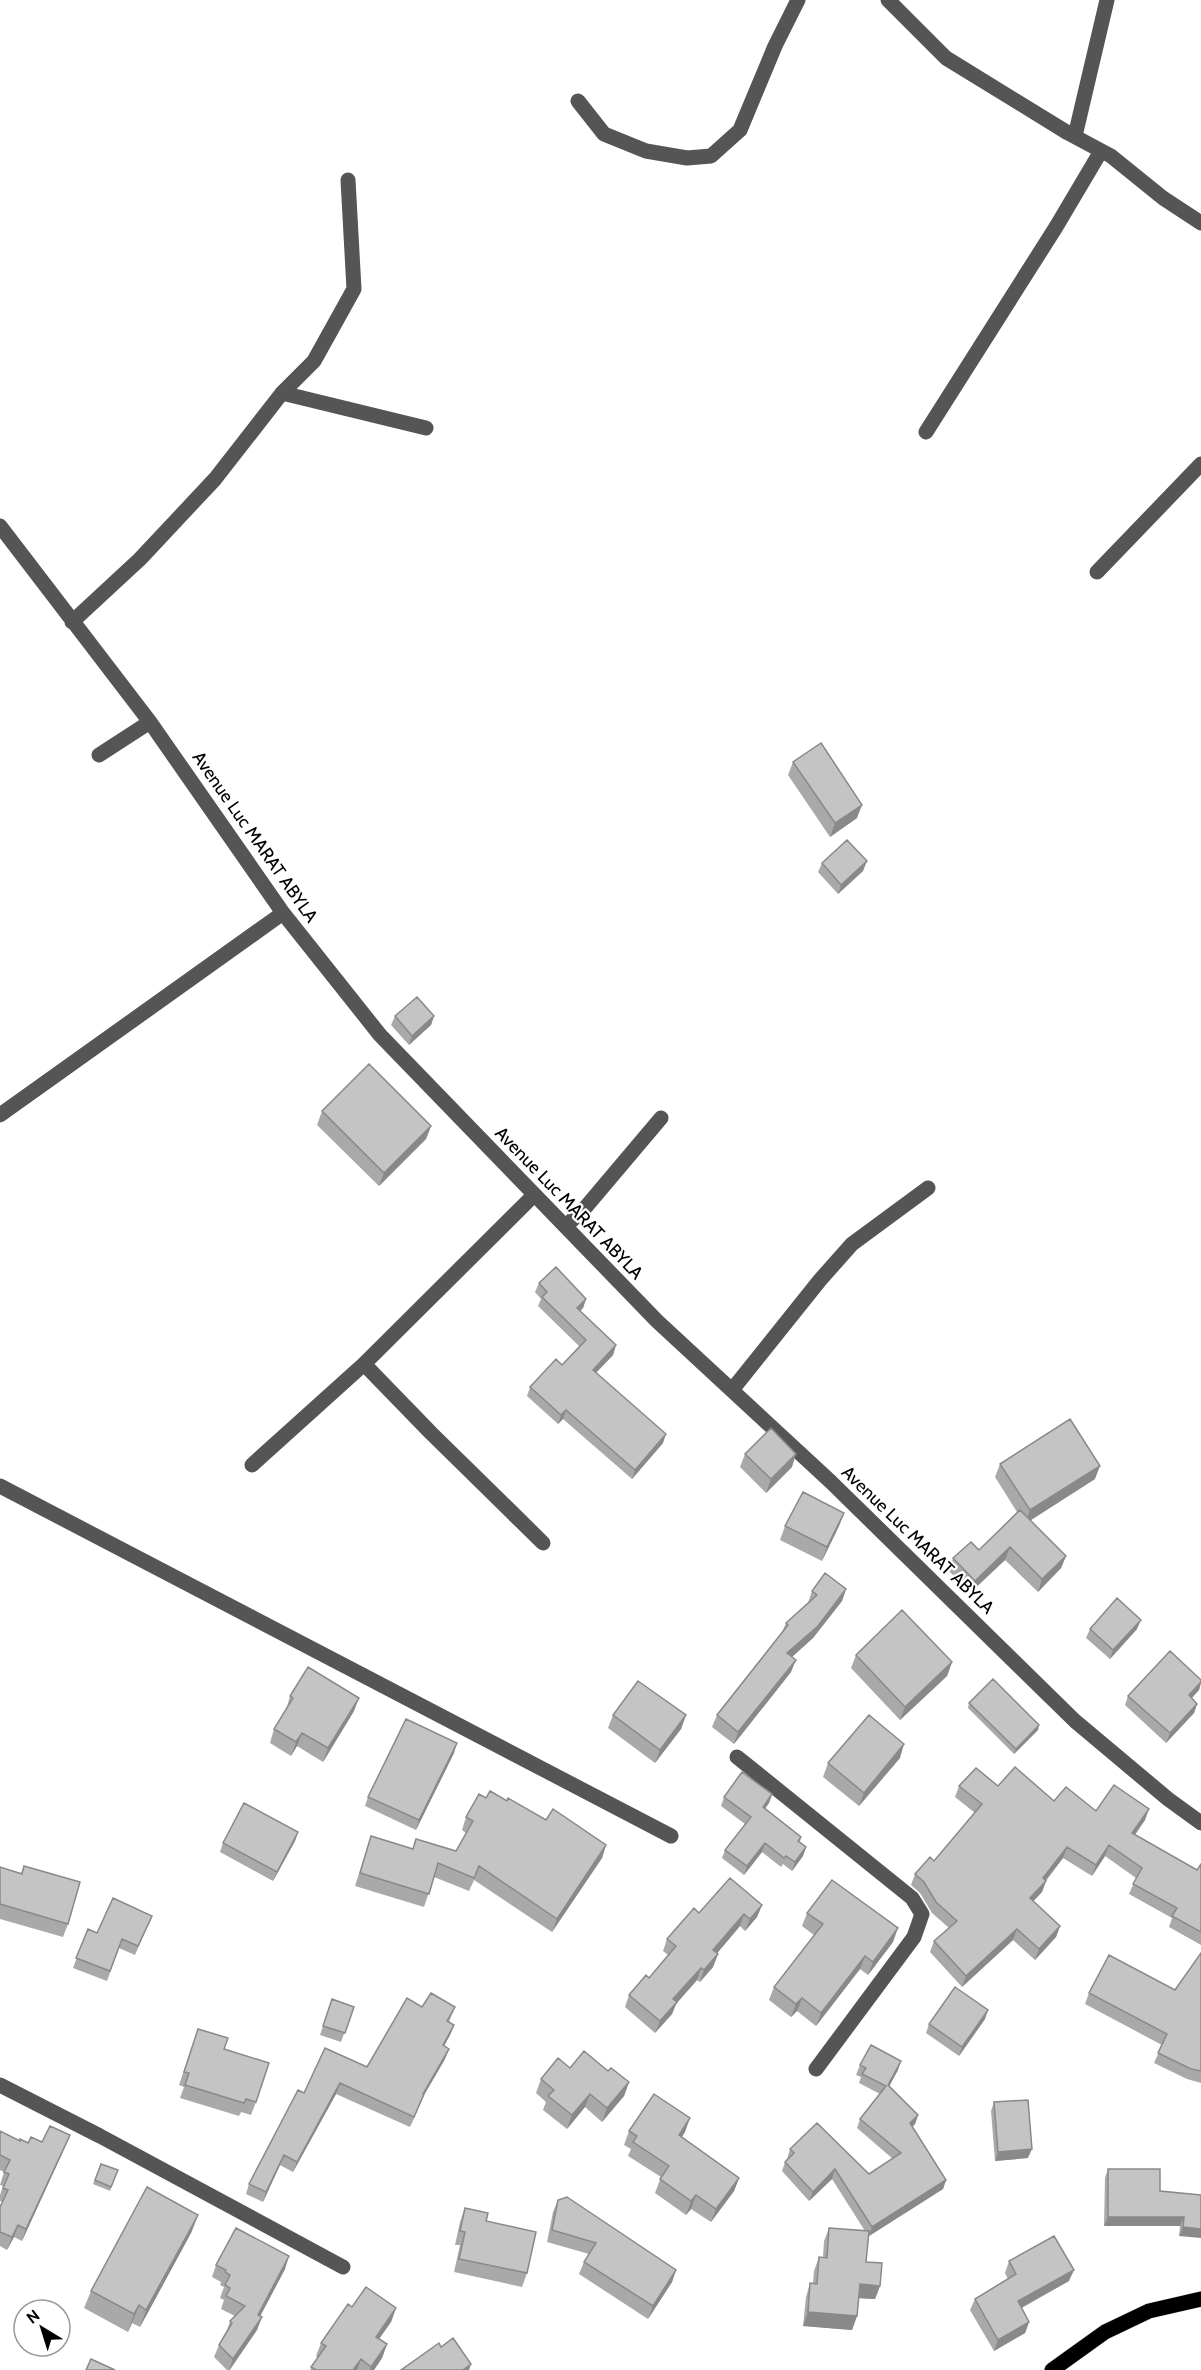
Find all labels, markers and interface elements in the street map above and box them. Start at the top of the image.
street label: Avenue Luc MARAT ABYLA [188,747,322,927]
street label: Avenue Luc MARAT ABYLA [490,1122,648,1284]
street label: Avenue Luc MARAT ABYLA [837,1461,999,1619]
north arrow [12,2298,72,2358]
text: N [23,2306,43,2328]

